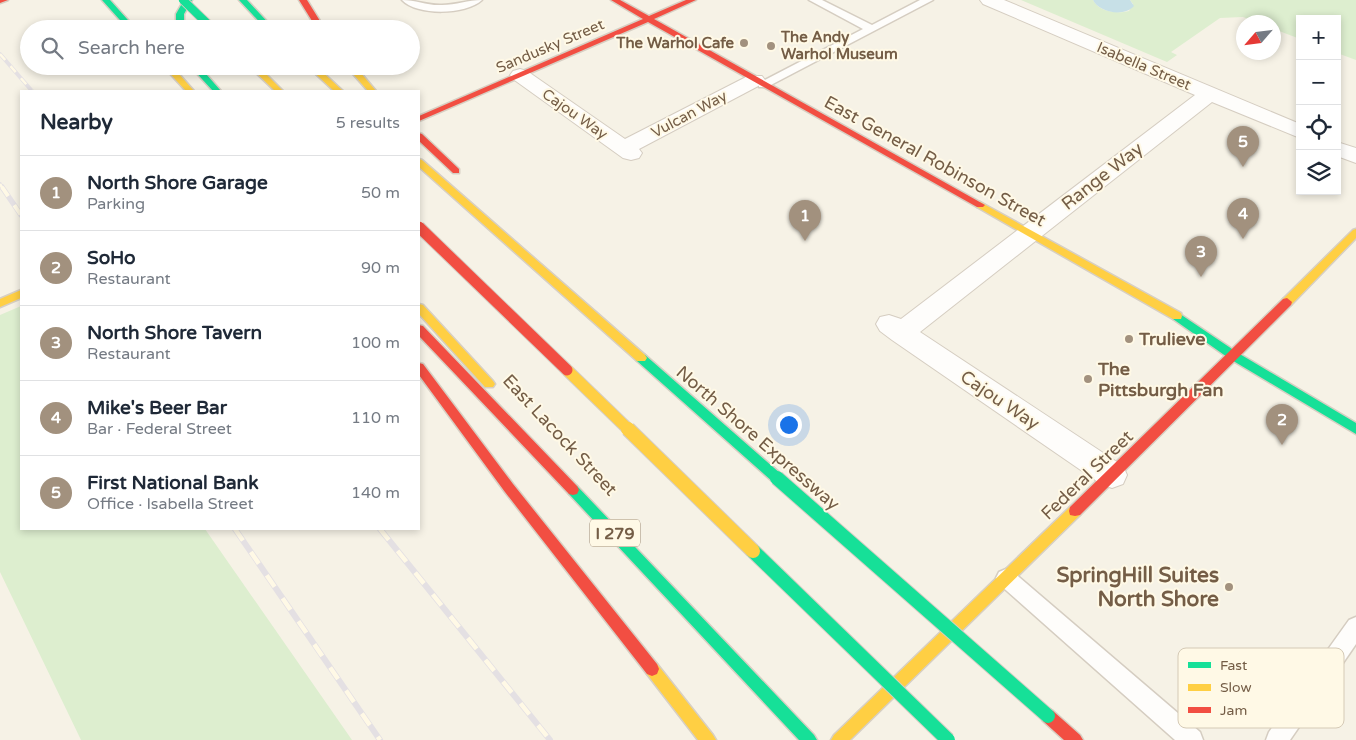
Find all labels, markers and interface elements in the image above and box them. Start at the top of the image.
street label: Sandusky Street [493,15,607,77]
north arrow [1236,15,1281,60]
map controls [1296,15,1341,195]
button: + [1296,15,1341,60]
search box [20,20,420,75]
place label: The Andy Warhol Museum [780,28,898,63]
icon: search [38,34,66,62]
place label: The Warhol Cafe [615,34,734,52]
text: Search here [78,37,185,59]
marker: The Warhol Cafe [738,37,750,49]
street label: Isabella Street [1094,38,1194,94]
marker: The Andy Warhol Museum [765,40,777,52]
button: − [1296,60,1341,105]
street label: Cajou Way [539,85,611,143]
street label: Vulcan Way [648,87,730,141]
street label: East General Robinson Street [820,91,1050,231]
button: locate [1296,105,1341,150]
text: Nearby [40,110,113,135]
text: 5 results [336,113,400,133]
pin: 5 [1227,126,1259,167]
street label: Range Way [1057,137,1147,215]
button: layers [1296,150,1341,195]
text: North Shore Garage [87,172,268,194]
text: 1 [51,183,61,203]
text: 50 m [361,183,400,203]
text: Parking [87,194,145,214]
pin: 4 [1227,198,1259,239]
pin: 1 [789,200,821,241]
pin: 3 [1185,236,1217,277]
text: SoHo [87,247,136,269]
text: 2 [51,258,61,278]
text: 90 m [361,258,400,278]
text: Restaurant [87,269,171,289]
text: North Shore Tavern [87,322,262,344]
place label: Trulieve [1138,328,1205,350]
text: 3 [51,333,61,353]
text: 100 m [351,333,400,353]
marker: Trulieve [1123,333,1135,345]
text: Restaurant [87,344,171,364]
place label: The Pittsburgh Fan [1097,358,1223,401]
street label: North Shore Expressway [672,361,844,515]
street label: Cajou Way [956,365,1044,435]
street label: East Lacock Street [498,370,622,500]
marker: The Pittsburgh Fan [1082,373,1094,385]
text: Mike's Beer Bar [87,397,227,419]
pin: 2 [1266,404,1298,445]
text: 4 [51,408,61,428]
text: 110 m [351,408,400,428]
your location [776,412,802,438]
text: Bar · Federal Street [87,419,232,439]
street label: Federal Street [1036,425,1138,524]
text: First National Bank [87,472,259,494]
text: 5 [51,483,61,503]
text: 140 m [351,483,400,503]
text: Office · Isabella Street [87,494,254,514]
road number: I 279 [590,520,640,546]
place label: SpringHill Suites North Shore [1056,563,1219,612]
marker: SpringHill Suites North Shore [1223,581,1235,593]
legend [1178,648,1344,728]
text: Fast [1220,657,1248,674]
text: Slow [1220,679,1252,696]
text: Jam [1220,702,1247,719]

